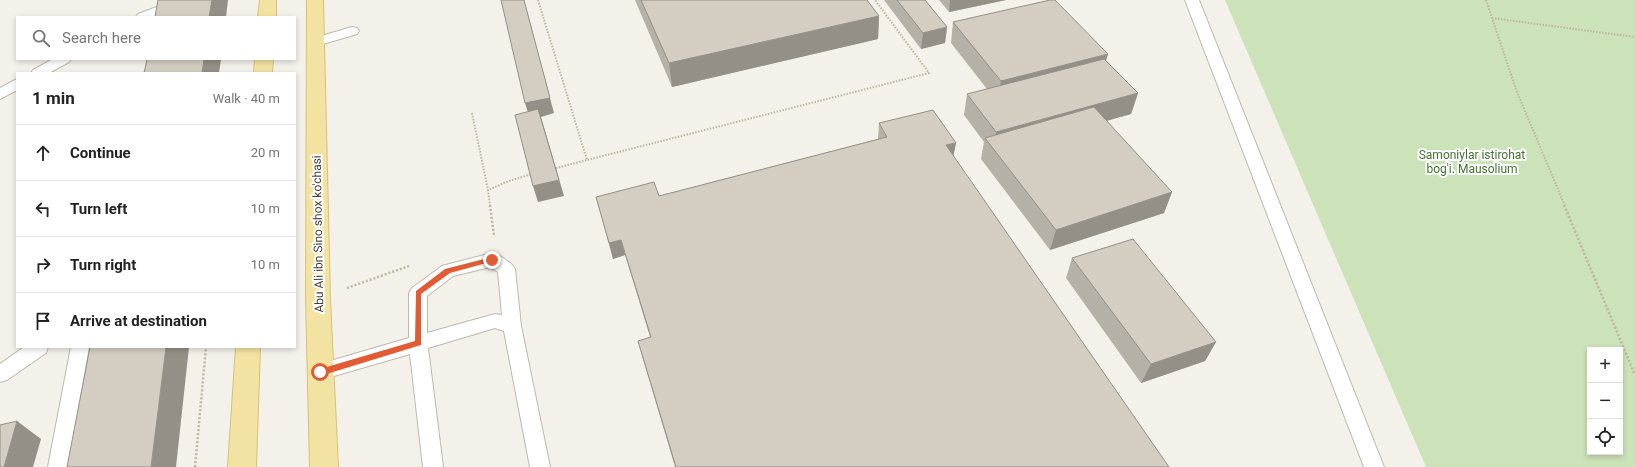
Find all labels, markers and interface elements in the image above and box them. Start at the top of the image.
search box [16,16,296,60]
icon: search [30,27,52,49]
text: Search here [62,29,141,47]
text: 1 min [32,88,75,108]
text: Walk · 40 m [213,91,280,106]
icon: ahead [32,142,54,164]
text: Continue [70,144,131,162]
text: 20 m [251,145,280,160]
park label: Samoniylar istirohat bog'i. Mausolium [1419,148,1525,176]
street label: Abu Ali ibn Sino shox ko'chasi [310,155,326,313]
icon: left [32,198,54,220]
text: Turn left [70,200,127,218]
text: 10 m [251,201,280,216]
route end [483,251,501,269]
icon: right [32,254,54,276]
text: Turn right [70,256,136,274]
text: 10 m [251,257,280,272]
icon: arrive [32,310,54,332]
text: Arrive at destination [70,312,207,330]
map controls [1587,347,1623,455]
button: + [1587,347,1623,383]
route start [311,363,329,381]
button: − [1587,383,1623,419]
button: locate [1587,419,1623,455]

